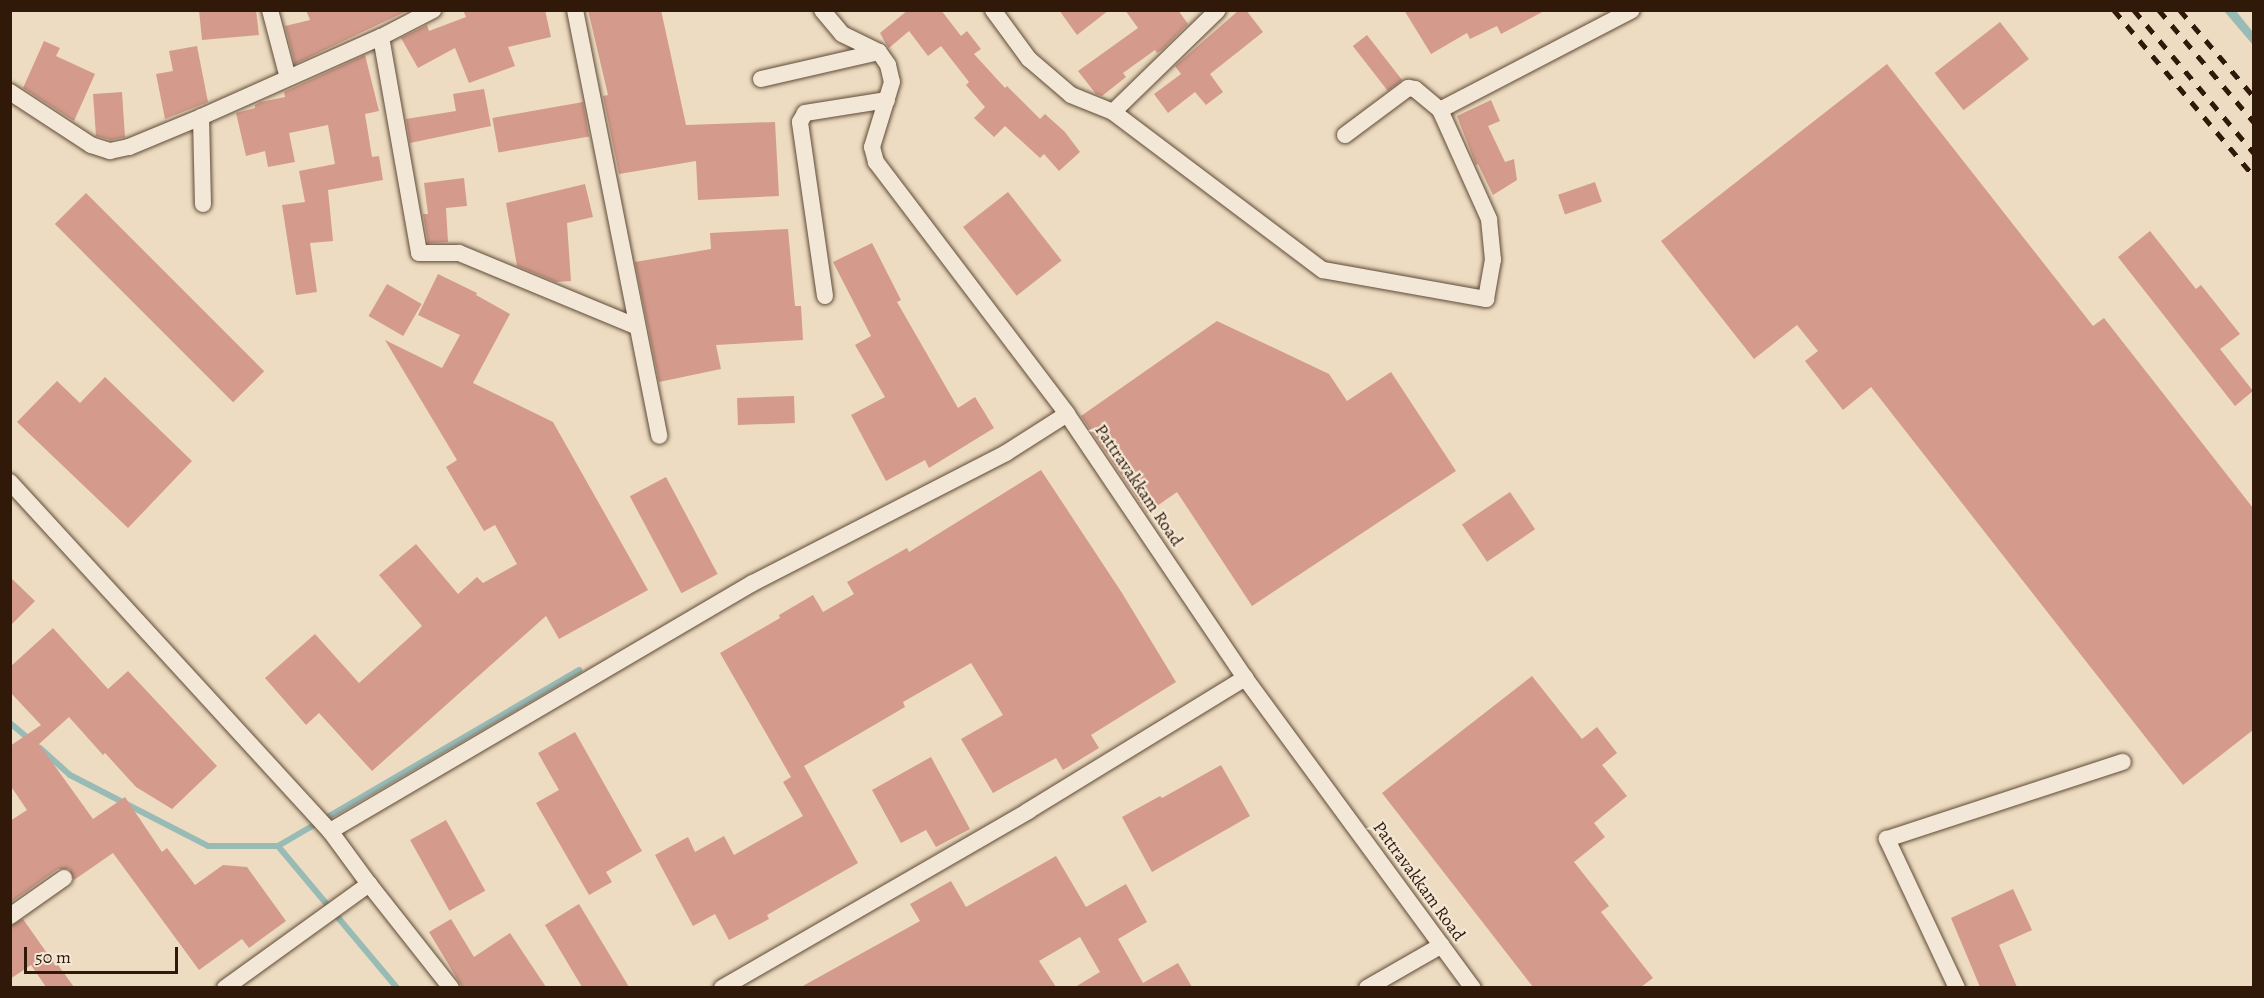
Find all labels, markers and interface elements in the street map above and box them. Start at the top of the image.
street label: Pattravakkam Road [1090,420,1188,550]
street label: Pattravakkam Road [1368,817,1470,945]
scale bar [27,935,182,973]
text: 50 m [35,945,71,969]

